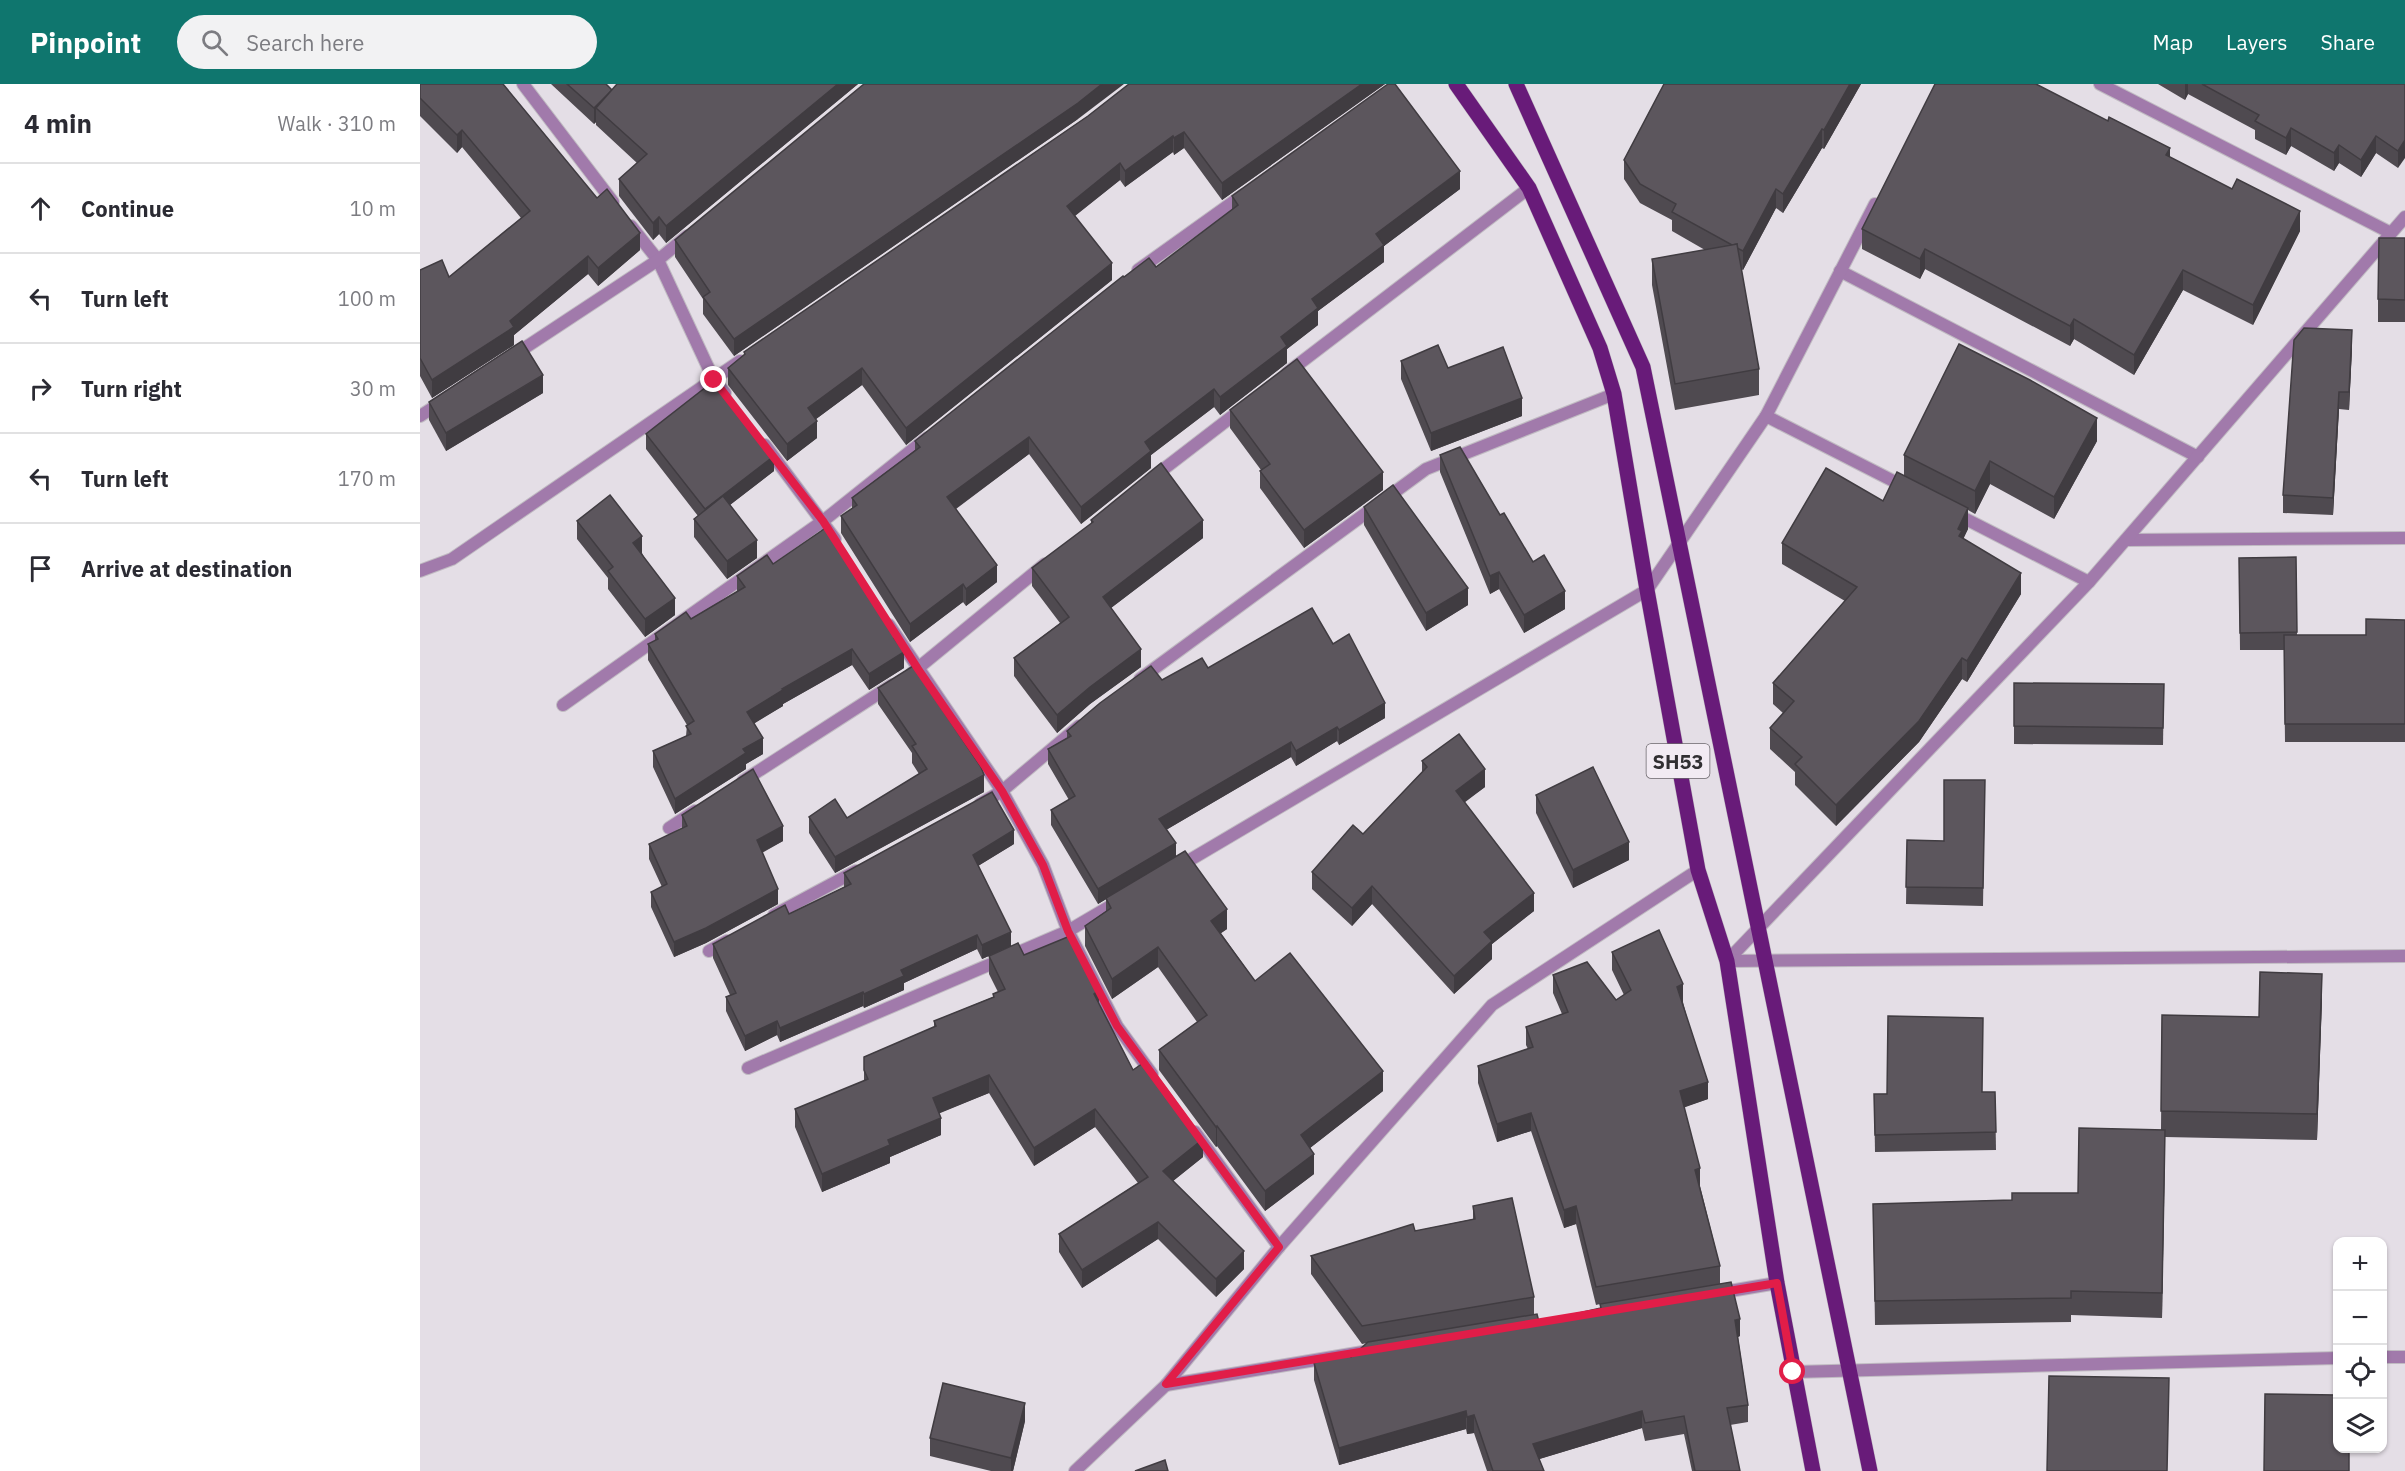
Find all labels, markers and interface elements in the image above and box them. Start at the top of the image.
search box [177,15,597,69]
text: Pinpoint [30,24,141,61]
icon: search [198,26,231,59]
text: Search here [246,28,364,57]
text: Map [2153,28,2193,56]
text: Layers [2226,28,2288,56]
text: Share [2321,28,2375,56]
text: 4 min [24,106,92,140]
text: Walk · 310 m [278,110,396,137]
icon: ahead [24,192,57,225]
text: Continue [81,194,174,223]
text: 10 m [350,195,396,222]
icon: left [24,282,57,315]
text: Turn left [81,284,169,313]
text: 100 m [338,285,396,312]
route end [700,366,726,392]
icon: right [24,372,57,405]
text: Turn right [81,374,182,403]
text: 30 m [350,375,396,402]
icon: left [24,462,57,495]
text: Turn left [81,464,169,493]
text: 170 m [338,465,396,492]
icon: arrive [24,552,57,585]
text: Arrive at destination [81,554,292,583]
road number: SH53 [1646,744,1710,778]
map controls [2333,1237,2387,1453]
button: + [2333,1237,2387,1291]
button: − [2333,1291,2387,1345]
button: locate [2333,1345,2387,1399]
route start [1779,1358,1805,1384]
button: layers [2333,1399,2387,1453]

